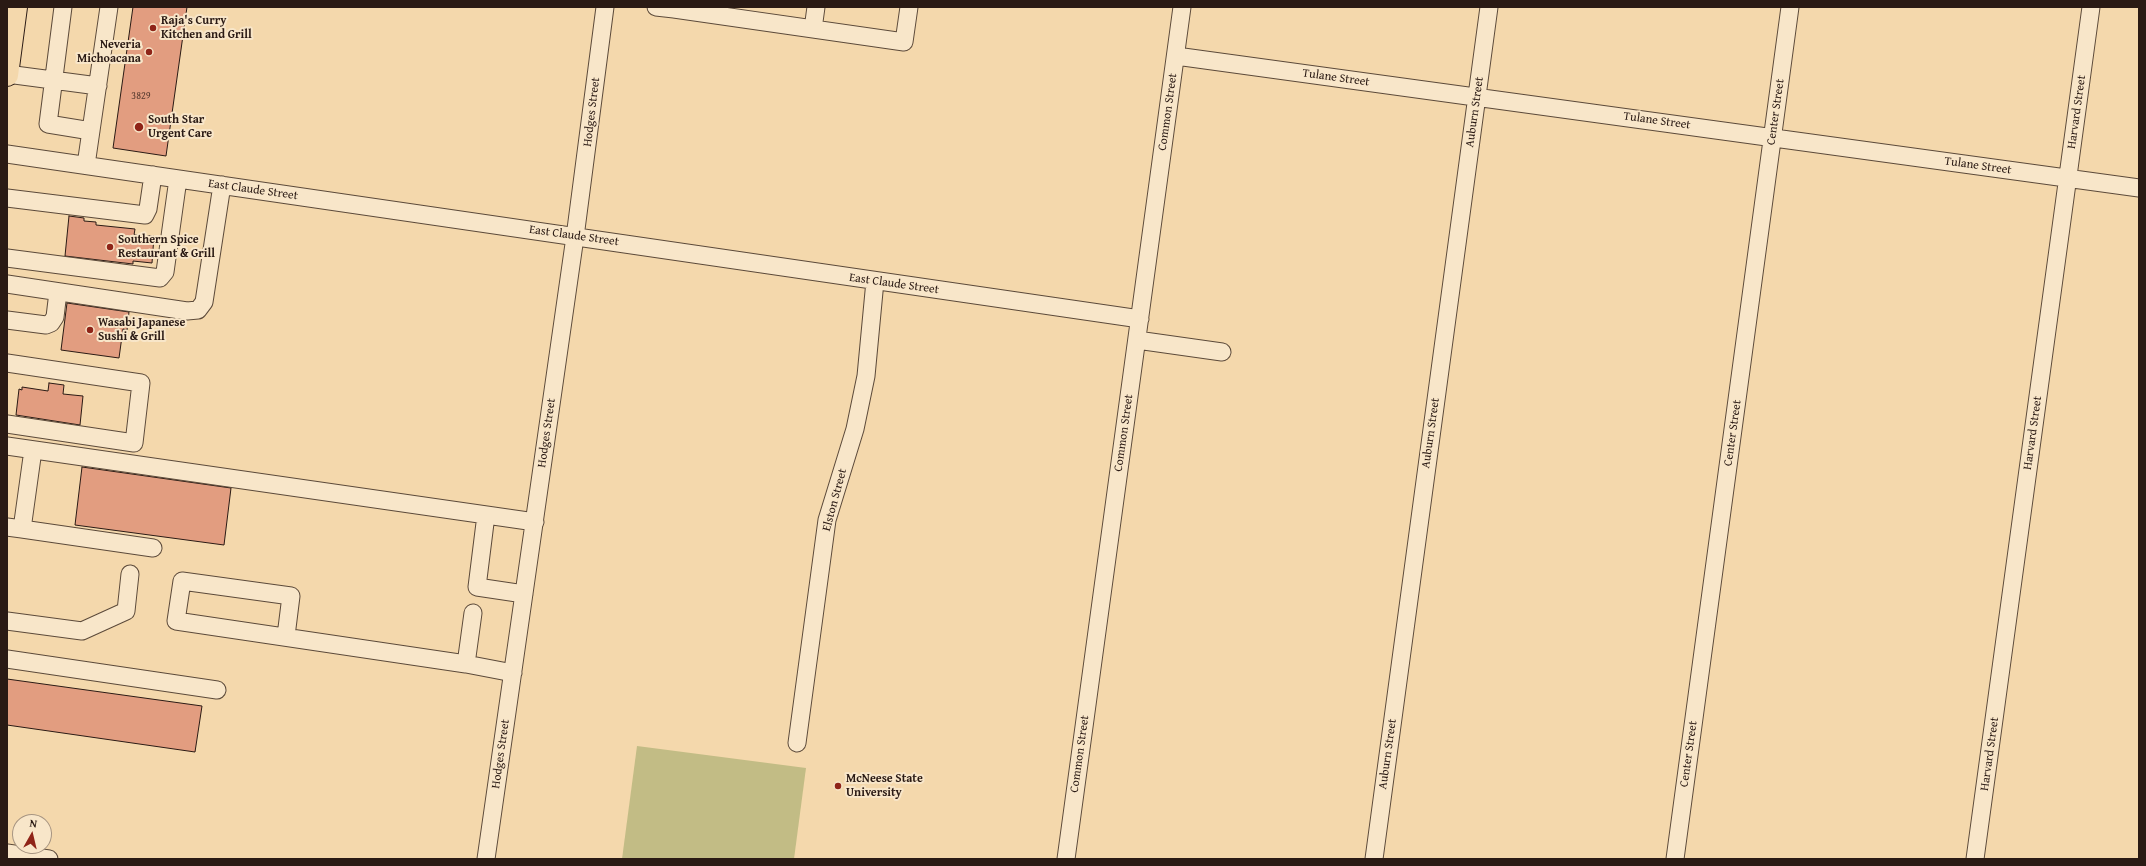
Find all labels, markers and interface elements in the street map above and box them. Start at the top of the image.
place label: Raja's Curry Kitchen and Grill [161,14,252,42]
marker: Raja's Curry Kitchen and Grill [148,23,158,33]
place label: Neveria Michoacana [77,38,141,66]
marker: Neveria Michoacana [144,47,154,57]
street label: Tulane Street [1302,66,1370,90]
street label: Common Street [1155,72,1181,152]
street label: Harvard Street [2065,74,2089,150]
street label: Hodges Street [581,76,603,148]
street label: Auburn Street [1463,76,1487,148]
street label: Center Street [1764,78,1788,146]
house number: 3829 [131,90,151,102]
street label: Tulane Street [1623,109,1691,133]
place label: South Star Urgent Care [148,113,212,141]
marker: South Star Urgent Care [133,121,145,133]
street label: Tulane Street [1944,154,2012,178]
street label: East Claude Street [207,177,299,203]
street label: East Claude Street [528,223,620,249]
place label: Southern Spice Restaurant & Grill [118,233,215,261]
marker: Southern Spice Restaurant & Grill [105,242,115,252]
street label: East Claude Street [848,271,940,297]
place label: Wasabi Japanese Sushi & Grill [98,316,185,344]
marker: Wasabi Japanese Sushi & Grill [85,325,95,335]
street label: Common Street [1111,393,1137,473]
street label: Harvard Street [2021,395,2045,471]
street label: Hodges Street [535,397,559,469]
street label: Auburn Street [1419,397,1443,469]
street label: Center Street [1721,399,1745,467]
street label: Elston Street [820,467,850,533]
street label: Common Street [1067,714,1093,794]
street label: Harvard Street [1978,716,2002,792]
street label: Hodges Street [489,718,513,790]
street label: Auburn Street [1376,718,1400,790]
street label: Center Street [1677,720,1701,788]
place label: McNeese State University [846,772,923,800]
marker: McNeese State University [833,781,843,791]
north arrow [12,814,52,854]
text: N [29,815,38,832]

